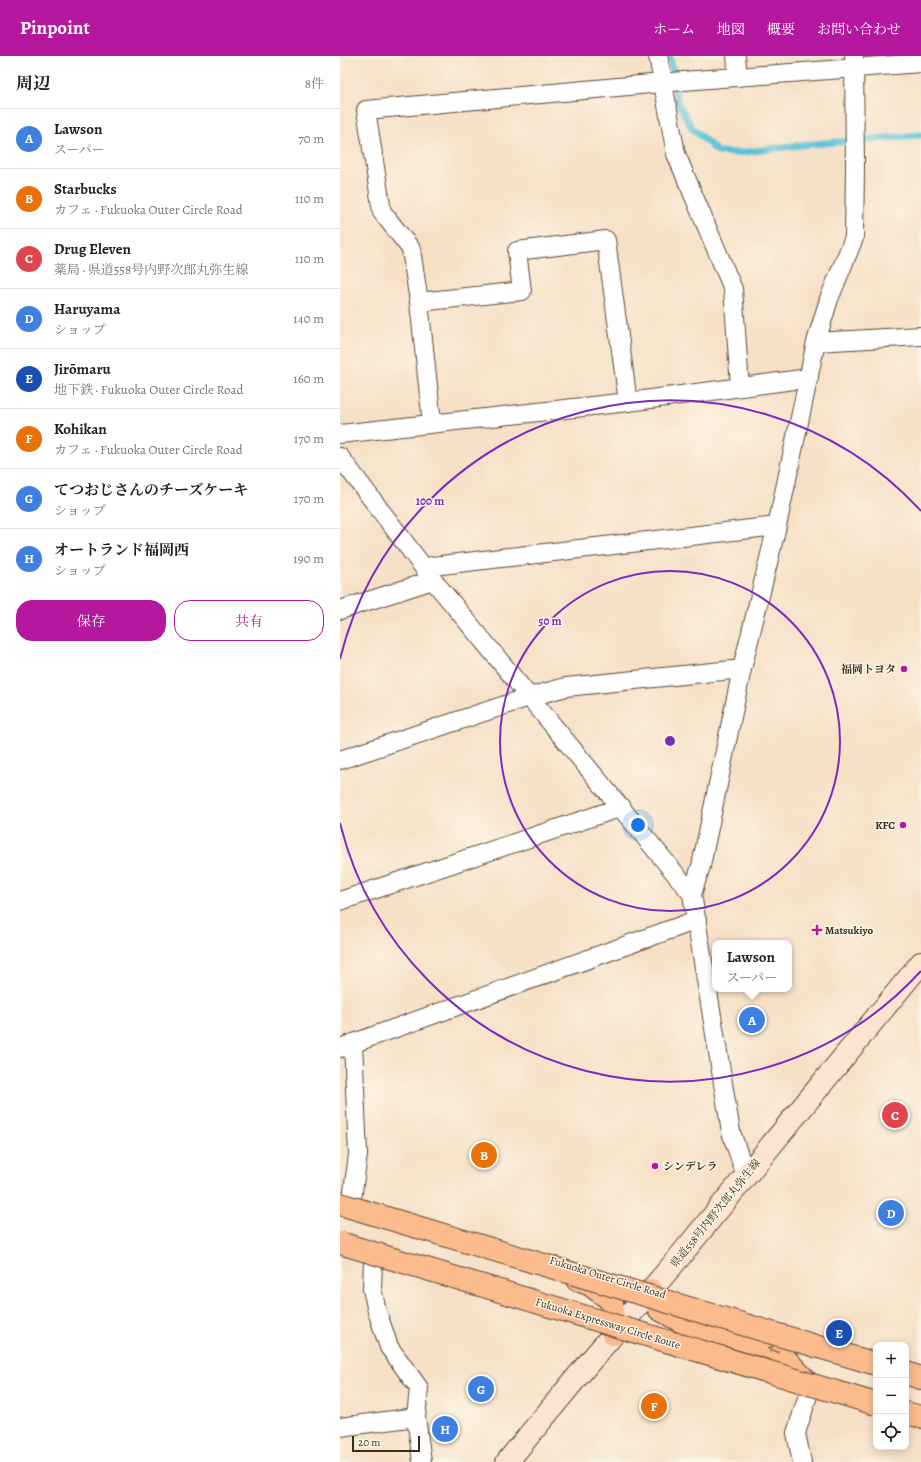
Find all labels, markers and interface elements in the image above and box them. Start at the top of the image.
text: Pinpoint [20,15,90,41]
text: ホーム [653,20,695,39]
text: 地図 [717,20,745,39]
text: 概要 [767,20,795,39]
text: お問い合わせ [817,20,901,39]
text: 周辺 [16,72,50,95]
text: 8件 [305,75,324,92]
text: Lawson [54,119,102,139]
text: A [25,130,33,147]
text: 70 m [298,130,324,147]
text: スーパー [54,141,105,158]
text: Starbucks [54,179,117,199]
text: B [25,190,33,207]
text: 110 m [295,190,324,207]
text: カフェ · Fukuoka Outer Circle Road [54,201,243,218]
text: Drug Eleven [54,239,131,259]
text: C [25,250,33,267]
text: 110 m [295,250,324,267]
text: 薬局 · 県道558号内野次郎丸弥生線 [54,261,248,278]
text: Haruyama [54,299,120,319]
text: D [24,310,34,327]
text: 140 m [293,310,324,327]
text: ショップ [54,321,106,338]
text: Jirōmaru [54,359,111,379]
text: E [25,370,33,387]
text: 160 m [293,370,324,387]
text: 地下鉄 · Fukuoka Outer Circle Road [54,381,243,398]
text: Kohikan [54,419,107,439]
text: F [26,430,32,447]
text: 170 m [294,430,324,447]
text: カフェ · Fukuoka Outer Circle Road [54,441,243,458]
text: てつおじさんのチーズケーキ [54,480,248,500]
text: G [25,490,33,507]
text: 170 m [294,490,324,507]
text: 100 m [416,493,444,509]
text: ショップ [54,502,106,519]
text: オートランド福岡西 [54,540,189,560]
text: H [24,550,34,567]
text: 190 m [293,550,324,567]
text: ショップ [54,562,106,579]
button: 保存 [16,600,166,641]
button: 共有 [174,600,324,641]
text: 50 m [538,613,562,629]
place label: 福岡トヨタ [841,662,896,677]
marker: 福岡トヨタ [899,664,909,674]
centre of rings [663,734,677,748]
your location [628,815,648,835]
place label: KFC [875,818,895,833]
marker: KFC [898,820,908,830]
place label: Matsukiyo [825,923,873,938]
marker: Matsukiyo [812,925,822,935]
popup [712,940,792,992]
text: Lawson [727,947,775,967]
text: スーパー [727,969,777,986]
pin: A [739,1005,765,1035]
pin: C [882,1100,908,1130]
pin: B [471,1140,497,1170]
street label: 県道558号内野次郎丸弥生線 [667,1156,764,1271]
place label: シンデレラ [663,1159,718,1174]
marker: シンデレラ [650,1161,660,1171]
pin: D [878,1198,904,1228]
street label: Fukuoka Outer Circle Road [548,1253,668,1302]
street label: Fukuoka Expressway Circle Route [534,1294,682,1353]
pin: E [826,1318,852,1348]
map controls [873,1342,909,1450]
button: + [873,1342,909,1378]
one-way arrow [767,1346,779,1353]
pin: G [468,1374,494,1404]
button: − [873,1378,909,1414]
pin: F [641,1391,667,1421]
pin: H [432,1414,458,1444]
button: locate [873,1414,909,1450]
scale bar [352,1434,420,1453]
text: 20 m [358,1435,380,1450]

